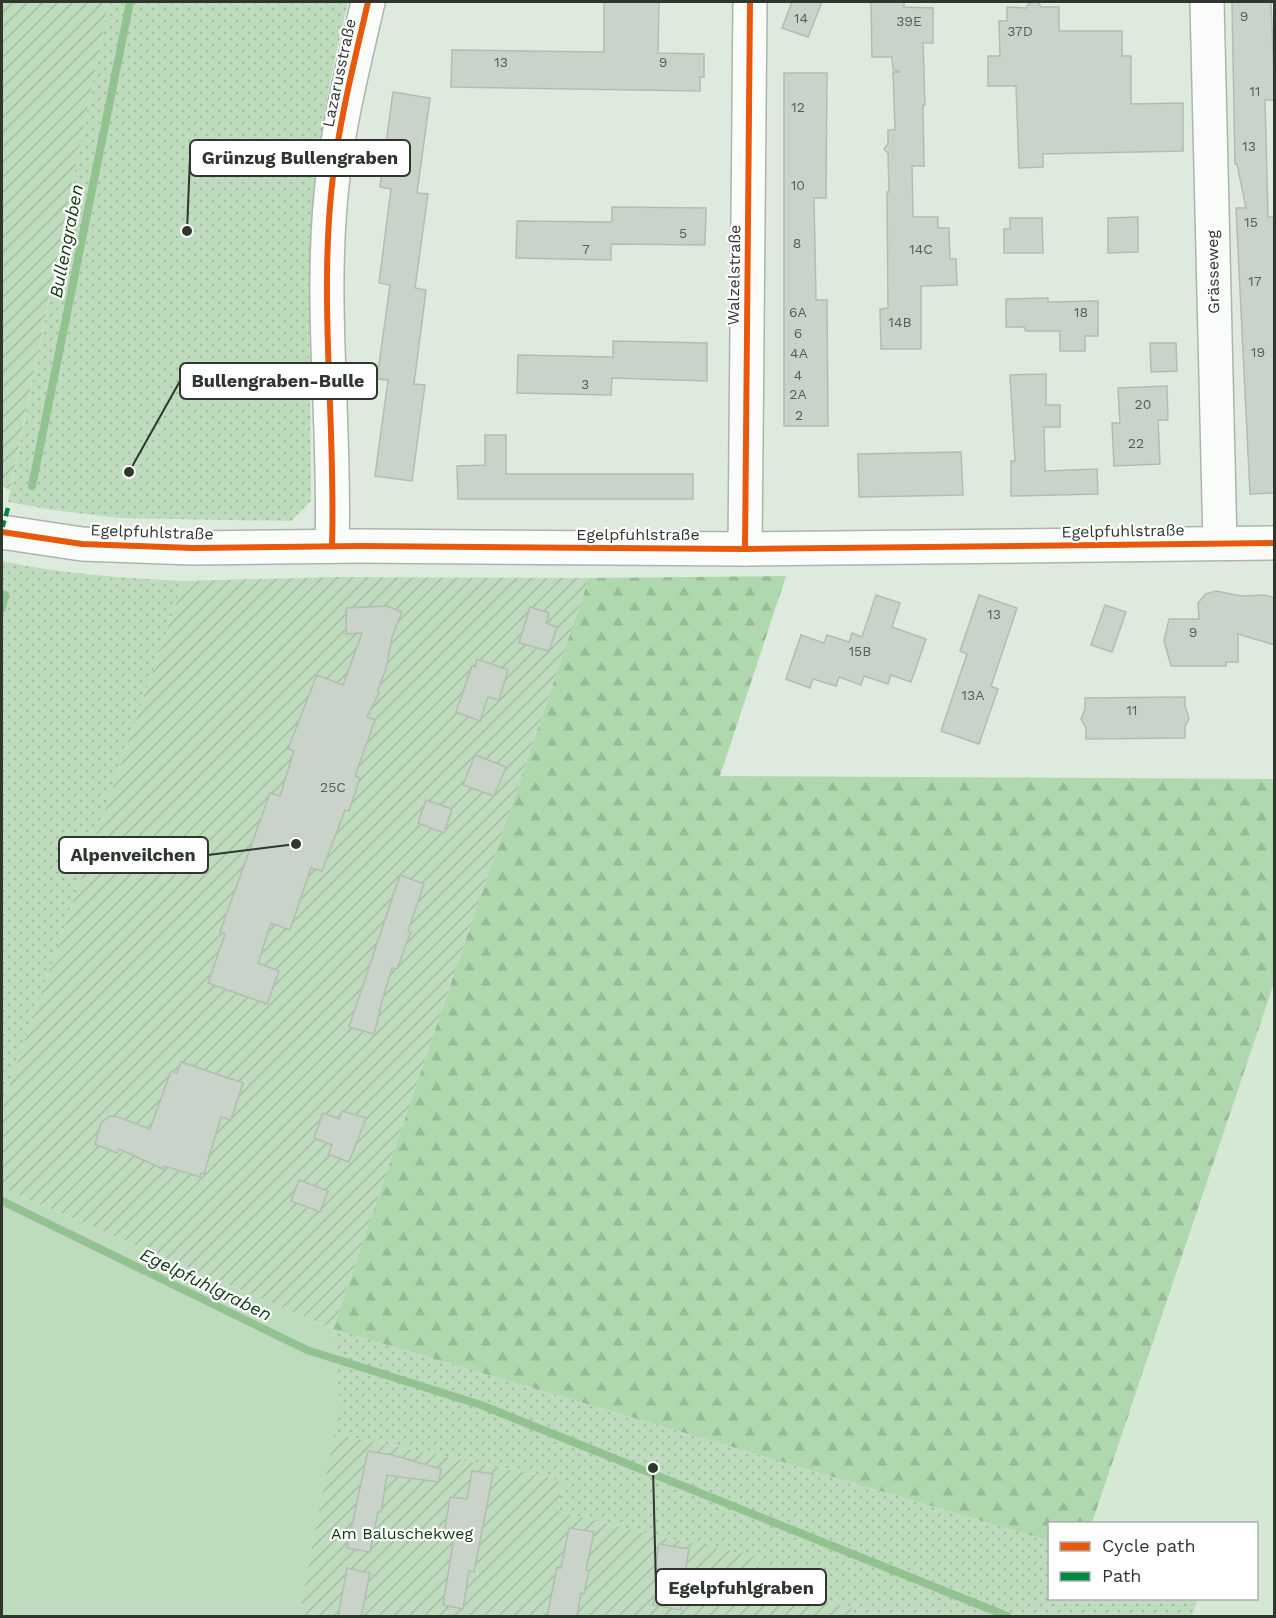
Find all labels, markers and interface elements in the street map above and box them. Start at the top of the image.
house number: 9 [1240,8,1248,24]
house number: 14 [794,10,808,26]
house number: 39E [896,13,922,29]
street label: Lazarusstraße [318,17,360,129]
house number: 37D [1007,23,1033,39]
house number: 13 [494,54,508,70]
house number: 9 [659,54,667,70]
house number: 11 [1250,83,1260,99]
house number: 12 [791,99,805,115]
house number: 13 [1242,138,1256,154]
callout: Grünzug Bullengraben [190,140,410,176]
text: Grünzug Bullengraben [202,147,398,168]
house number: 10 [791,177,805,193]
water label: Bullengraben [45,182,87,300]
house number: 15 [1244,214,1258,230]
street label: Walzelstraße [724,224,744,326]
house number: 5 [679,225,687,241]
street label: Grässeweg [1203,229,1223,314]
house number: 8 [793,235,801,251]
house number: 7 [582,241,590,257]
house number: 14C [909,241,933,257]
house number: 17 [1248,273,1262,289]
house number: 6A [789,304,807,320]
house number: 18 [1074,304,1088,320]
house number: 14B [888,314,912,330]
house number: 6 [794,325,802,341]
house number: 19 [1251,344,1265,360]
house number: 4A [790,345,808,361]
callout: Bullengraben-Bulle [180,363,377,399]
house number: 4 [794,367,802,383]
text: Bullengraben-Bulle [192,370,364,391]
house number: 3 [581,376,589,392]
house number: 2A [789,386,807,402]
house number: 20 [1135,396,1151,412]
house number: 2 [795,407,803,423]
house number: 22 [1128,435,1144,451]
street label: Egelpfuhlstraße [90,520,214,544]
street label: Egelpfuhlstraße [1061,520,1185,542]
street label: Egelpfuhlstraße [576,525,700,544]
house number: 13 [987,606,1001,622]
house number: 9 [1189,624,1197,640]
house number: 15B [849,643,871,659]
house number: 13A [962,687,984,703]
house number: 11 [1127,702,1137,718]
house number: 25C [320,779,346,795]
callout: Alpenveilchen [59,837,208,873]
text: Alpenveilchen [70,844,196,865]
water label: Egelpfuhlgraben [137,1243,275,1325]
legend [1048,1522,1258,1600]
park label: Am Baluschekweg [331,1524,473,1543]
text: Cycle path [1102,1535,1196,1556]
text: Path [1102,1565,1142,1586]
callout: Egelpfuhlgraben [656,1569,826,1605]
text: Egelpfuhlgraben [668,1577,814,1598]

